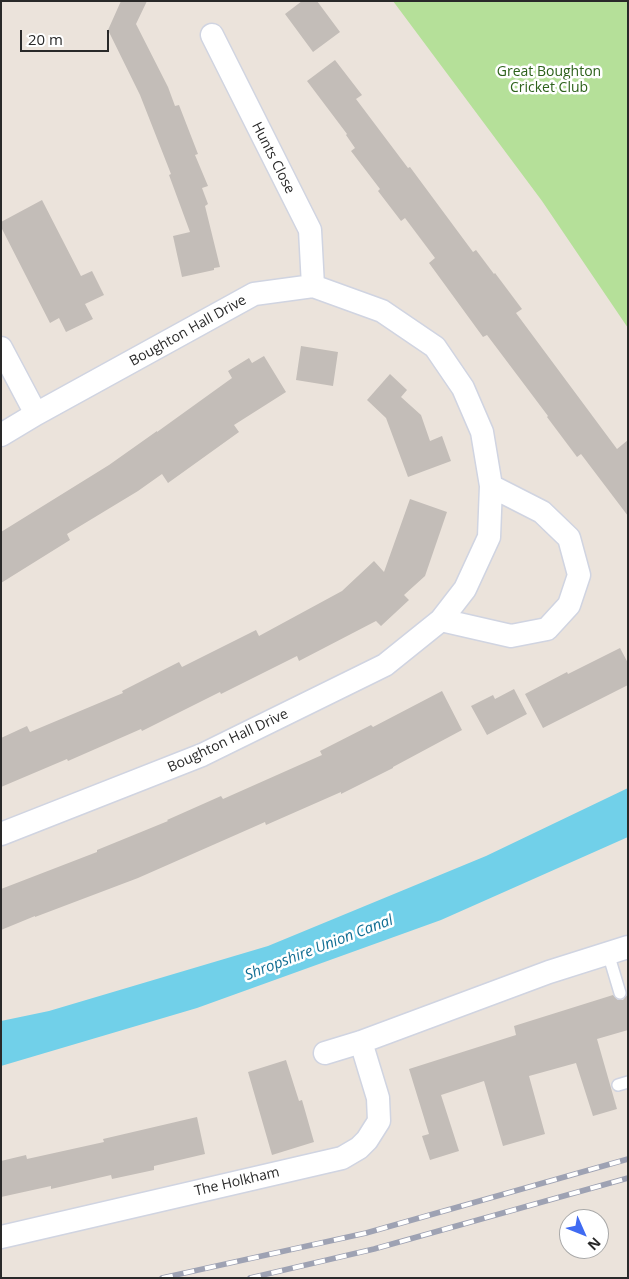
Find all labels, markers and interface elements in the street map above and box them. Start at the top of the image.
scale bar [22,20,111,52]
text: 20 m [28,29,63,49]
park label: Great Boughton Cricket Club [497,64,601,96]
street label: Hunts Close [248,119,298,197]
street label: Boughton Hall Drive [127,292,249,370]
street label: Boughton Hall Drive [165,706,291,776]
water label: Shropshire Union Canal [242,911,396,985]
street label: The Holkham [193,1164,281,1200]
north arrow [559,1209,609,1259]
text: N [584,1233,605,1255]

